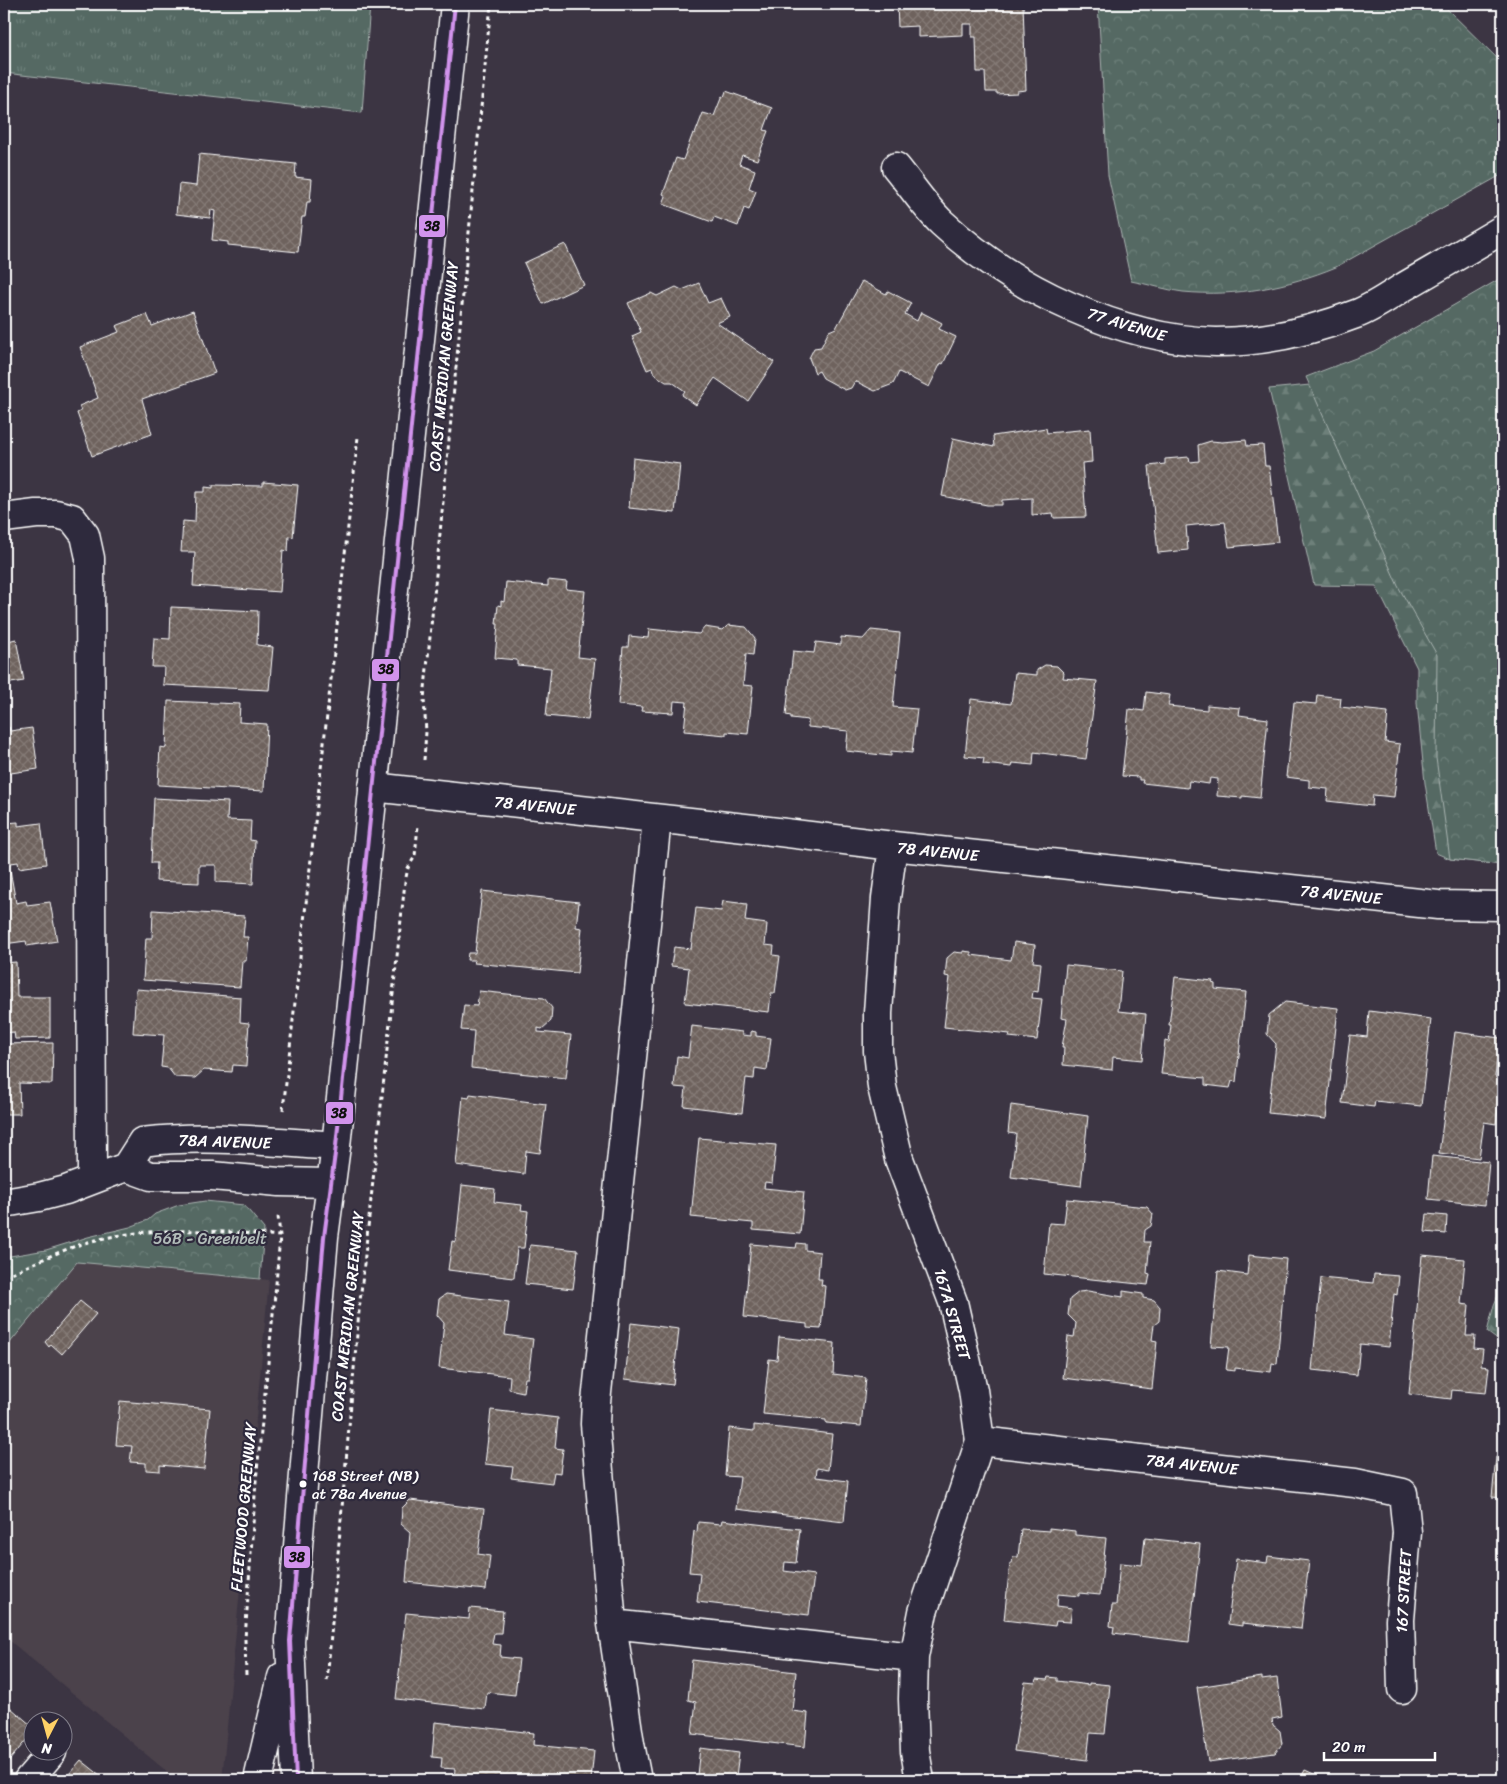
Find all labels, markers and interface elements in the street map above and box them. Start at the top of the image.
line badge: 38 [418,214,446,238]
text: 38 [423,214,441,239]
street label: COAST MERIDIAN GREENWAY [420,259,467,473]
street label: 77 AVENUE [1084,299,1171,351]
text: 38 [377,657,395,682]
line badge: 38 [371,658,400,682]
street label: 78 AVENUE [493,787,578,824]
street label: 78 AVENUE [896,833,981,870]
street label: 78 AVENUE [1299,876,1384,913]
line badge: 38 [325,1101,354,1125]
text: 38 [330,1101,348,1126]
street label: 78A AVENUE [178,1125,273,1158]
street label: COAST MERIDIAN GREENWAY [322,1209,373,1423]
park label: 56B - Greenbelt [153,1224,267,1253]
street label: 167A STREET [926,1265,980,1365]
street label: FLEETWOOD GREENWAY [222,1420,265,1593]
street label: 78A AVENUE [1144,1445,1241,1484]
place label: 168 Street (NB) at 78a Avenue [312,1463,419,1507]
marker: 168 Street (NB) at 78a Avenue [298,1479,308,1489]
line badge: 38 [283,1545,311,1569]
text: 38 [288,1545,306,1570]
street label: 167 STREET [1387,1547,1420,1634]
north arrow [22,1712,72,1762]
scale bar [1324,1729,1436,1761]
text: 20 m [1332,1734,1366,1760]
text: N [40,1735,54,1761]

